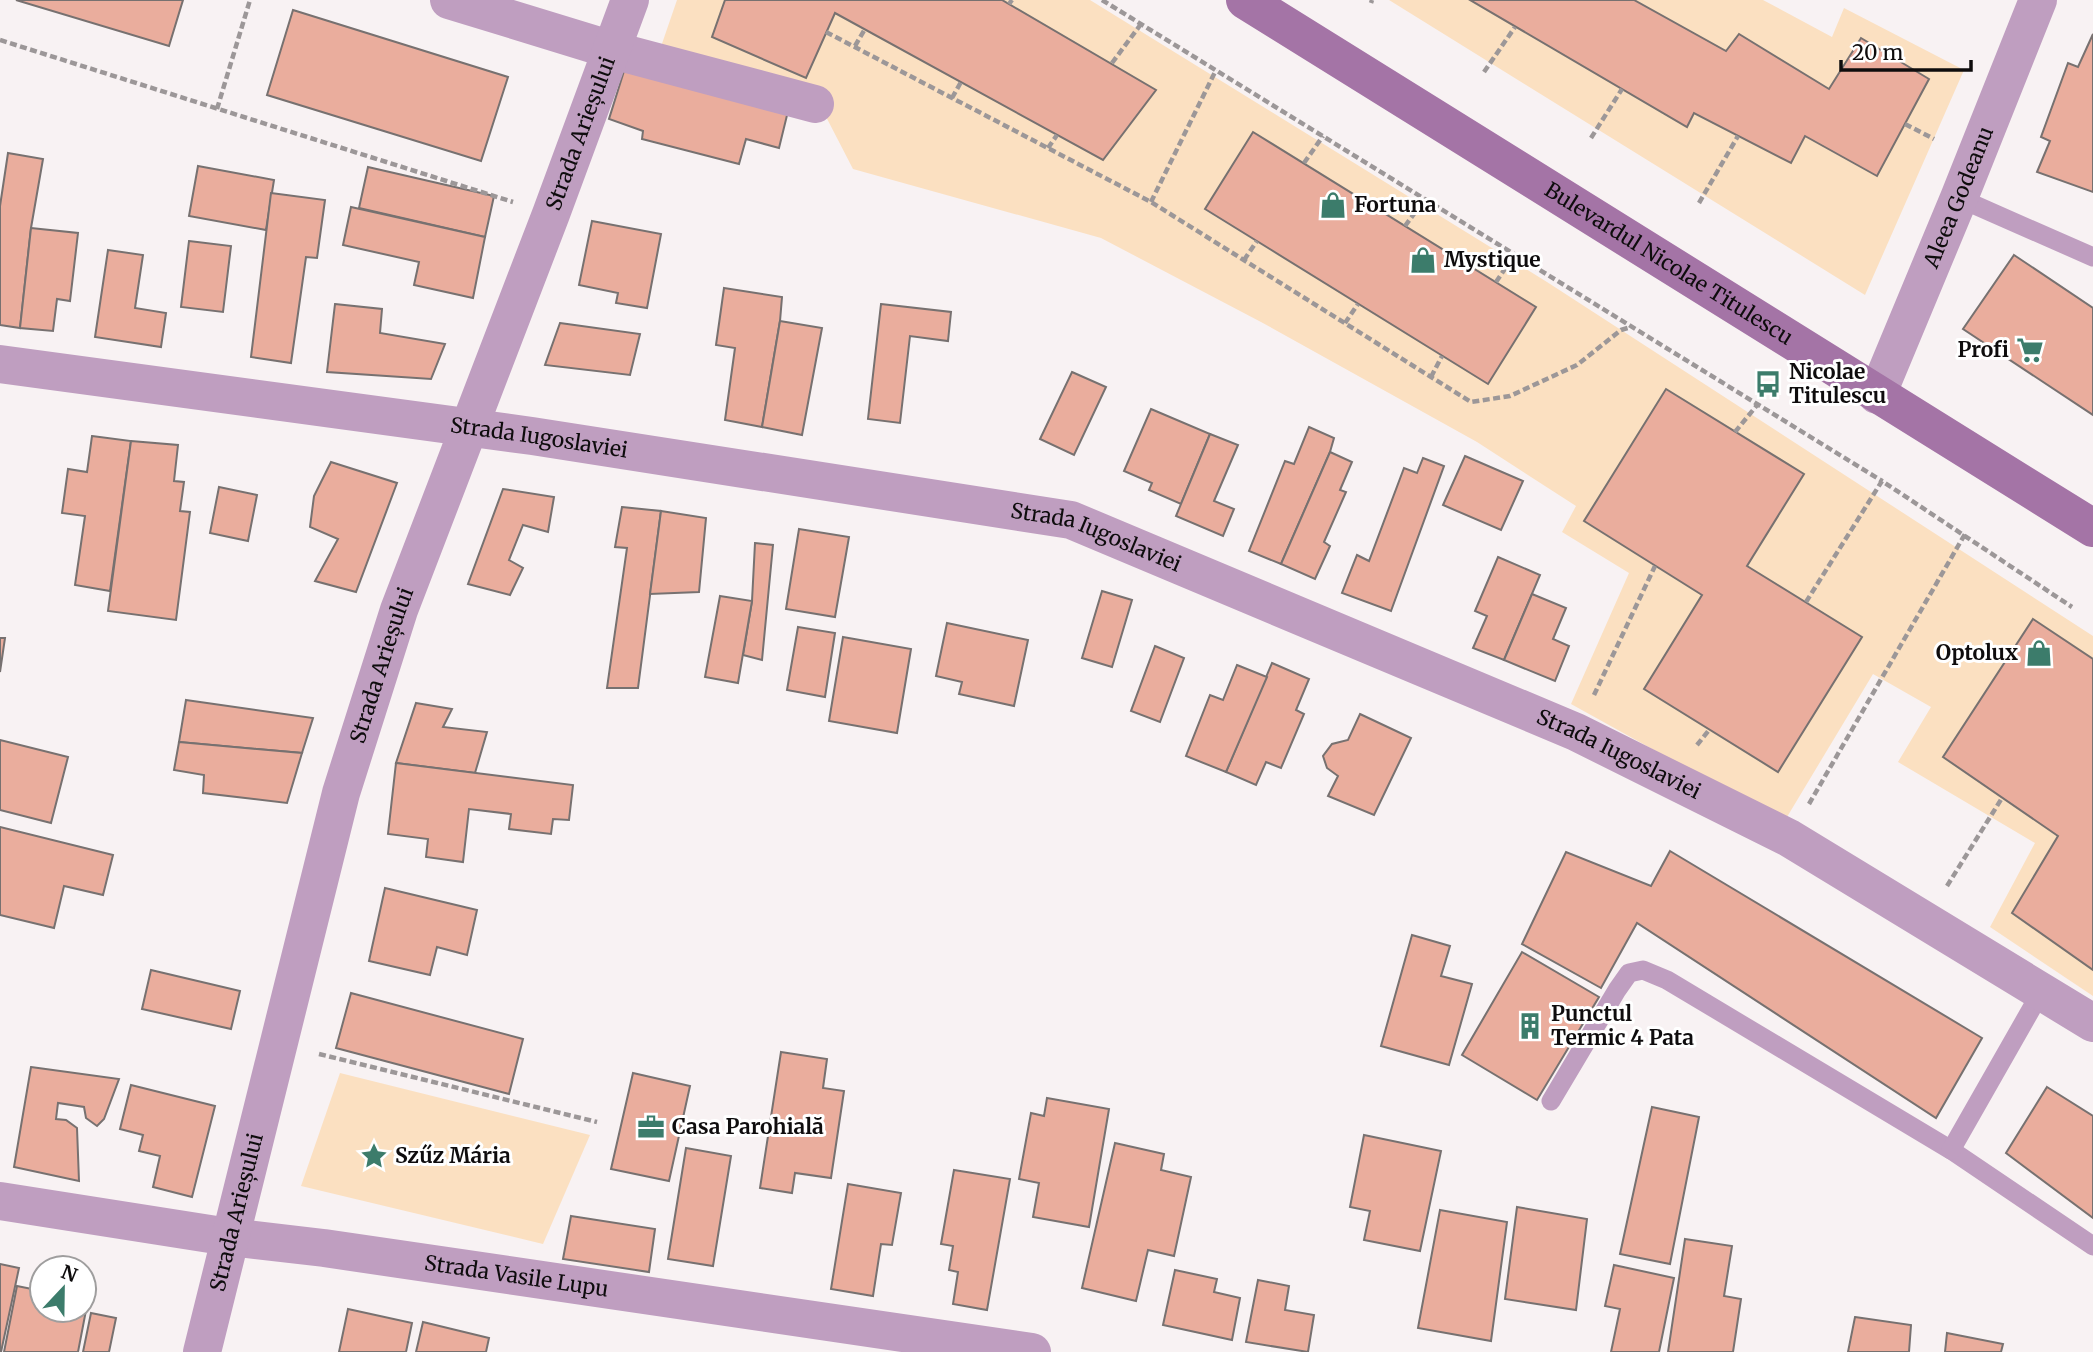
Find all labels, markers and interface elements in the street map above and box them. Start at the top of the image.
scale bar [1841,28,1970,72]
text: 20 m [1852,39,1904,66]
street label: Strada Arieșului [540,52,621,214]
street label: Aleea Godeanu [1917,122,1999,273]
street label: Bulevardul Nicolae Titulescu [1540,176,1798,351]
shop icon: Fortuna [1318,190,1348,220]
place label: Fortuna [1354,191,1437,218]
shop icon: Mystique [1408,245,1438,275]
place label: Mystique [1444,246,1541,273]
supermarket icon: Profi [2015,335,2045,365]
place label: Profi [1957,336,2009,363]
place label: Nicolae Titulescu [1789,358,1886,409]
bus stop icon: Nicolae Titulescu [1753,369,1783,399]
street label: Strada Iugoslaviei [449,411,630,464]
street label: Strada Iugoslaviei [1009,497,1186,578]
street label: Strada Arieșului [344,583,419,746]
shop icon: Optolux [2024,638,2054,668]
place label: Optolux [1936,639,2018,666]
street label: Strada Iugoslaviei [1533,703,1706,805]
place label: Punctul Termic 4 Pata [1551,1000,1694,1051]
building icon: Punctul Termic 4 Pata [1515,1011,1545,1041]
office icon: Casa Parohială [636,1112,666,1142]
place label: Casa Parohială [672,1113,824,1140]
street label: Strada Arieșului [204,1130,269,1294]
place icon: Szűz Mária [359,1141,389,1171]
place label: Szűz Mária [395,1142,511,1169]
street label: Strada Vasile Lupu [423,1249,610,1303]
north arrow [28,1254,98,1324]
text: N [58,1259,81,1287]

